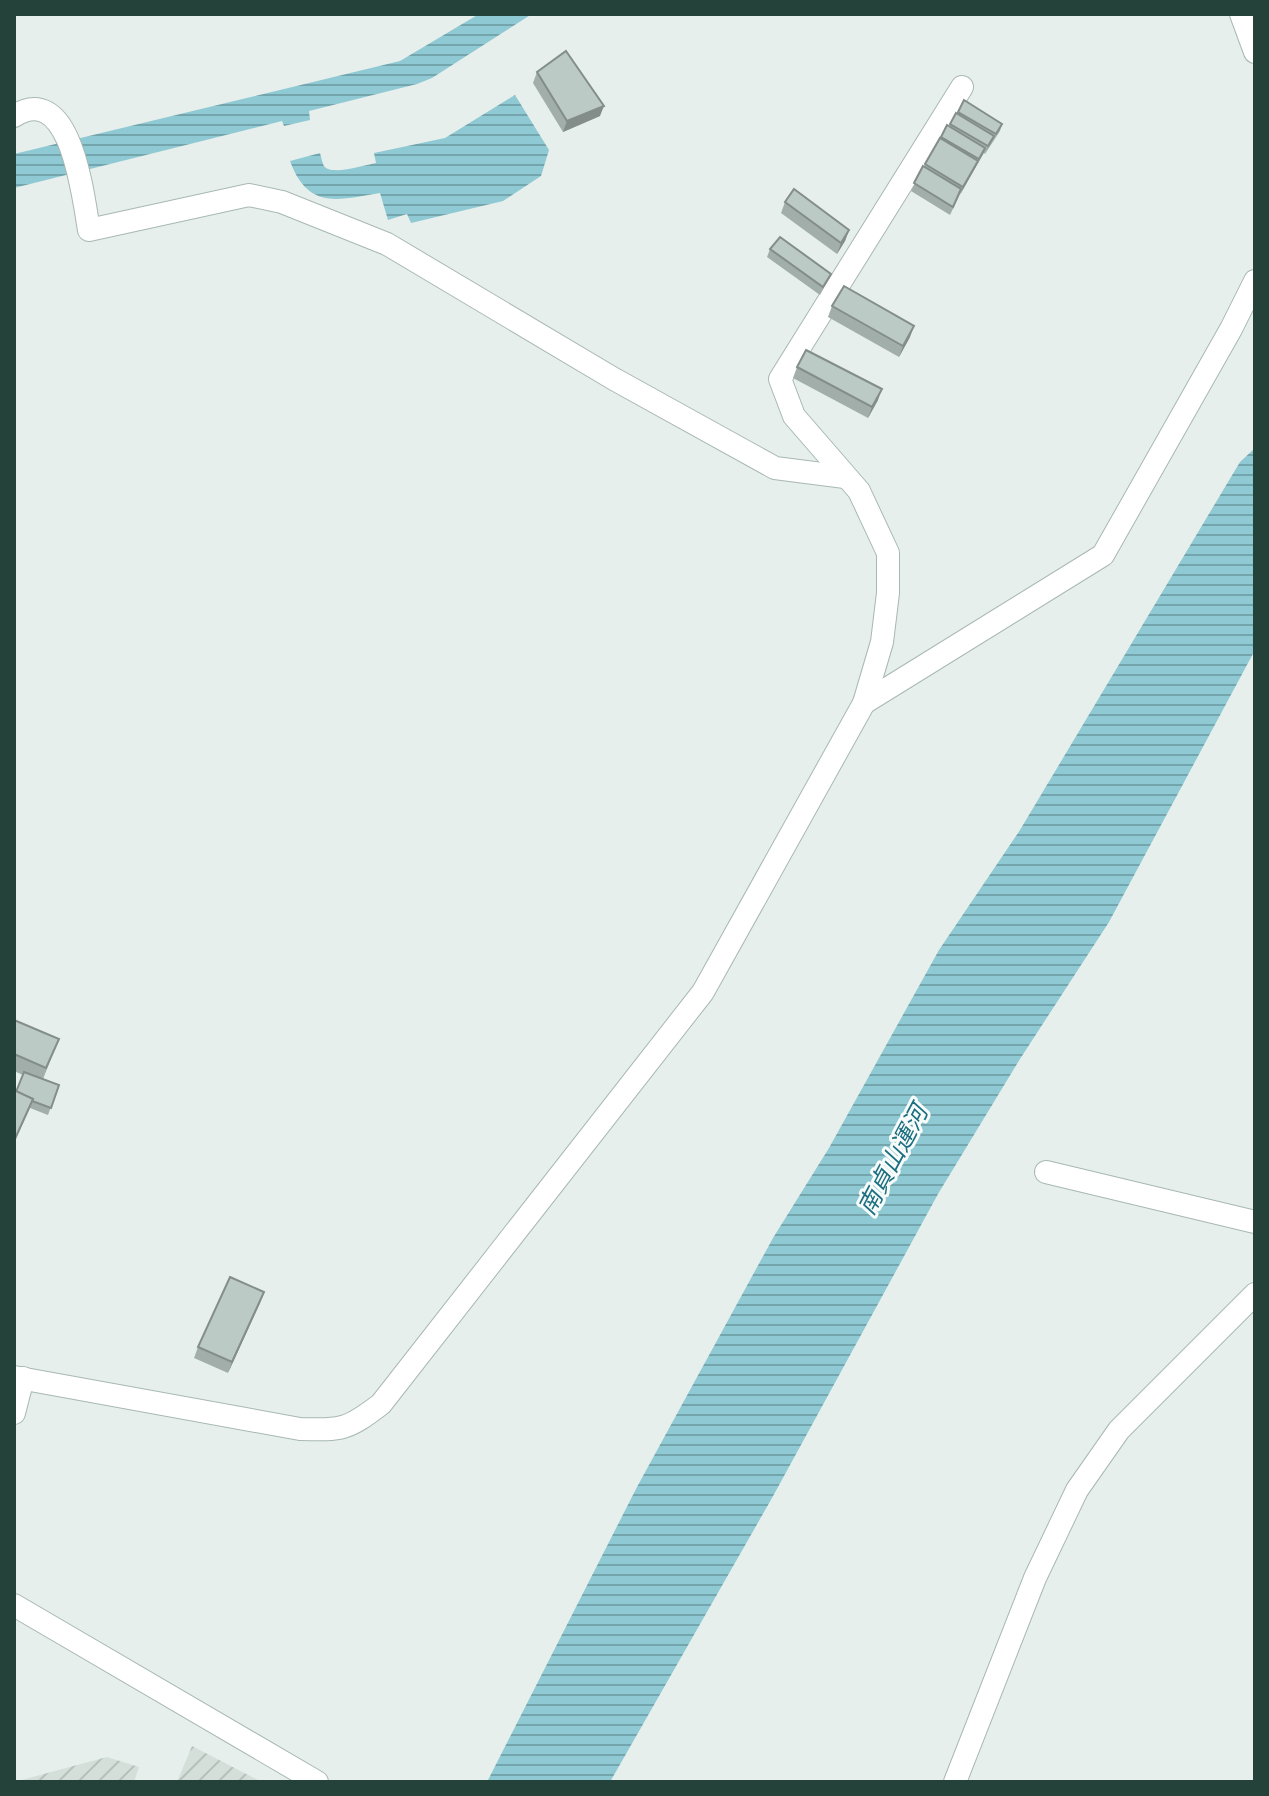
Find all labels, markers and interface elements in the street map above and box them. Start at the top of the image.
water label: 南貞山運河 [852,1097,935,1219]

